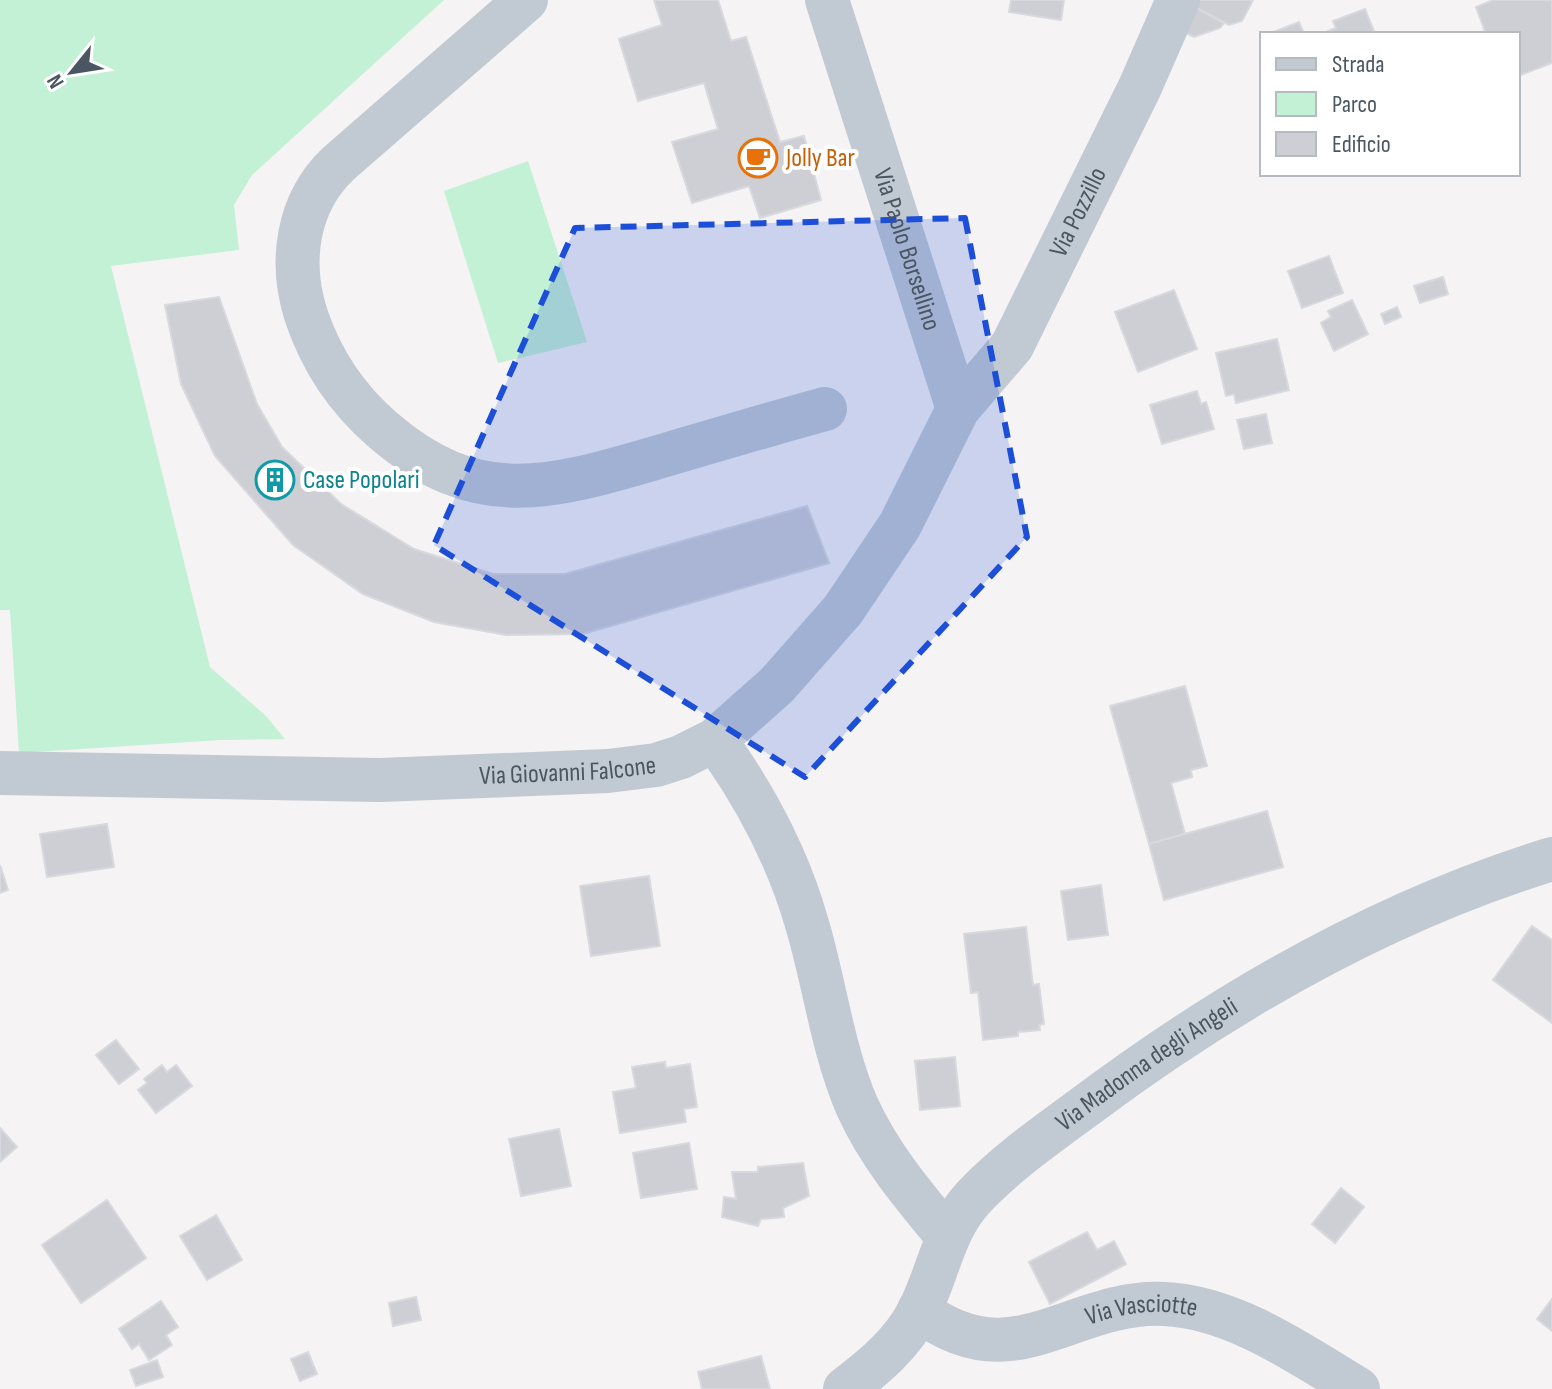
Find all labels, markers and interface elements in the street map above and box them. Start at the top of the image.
north arrow [32,32,112,112]
legend [1260,32,1520,176]
text: Strada [1332,50,1385,79]
text: N [41,69,71,93]
text: Parco [1332,90,1377,119]
text: Edificio [1332,130,1391,159]
cafe icon: Jolly Bar [737,137,779,179]
place label: Jolly Bar [785,143,856,174]
street label: Via Pozzillo [1043,162,1113,262]
street label: Via Paolo Borsellino [867,165,947,334]
building icon: Case Popolari [254,459,296,501]
place label: Case Popolari [303,465,420,496]
street label: Via Giovanni Falcone [479,750,658,792]
street label: Via Madonna degli Angeli [1050,991,1243,1138]
street label: Via Vasciotte [1081,1288,1200,1332]

